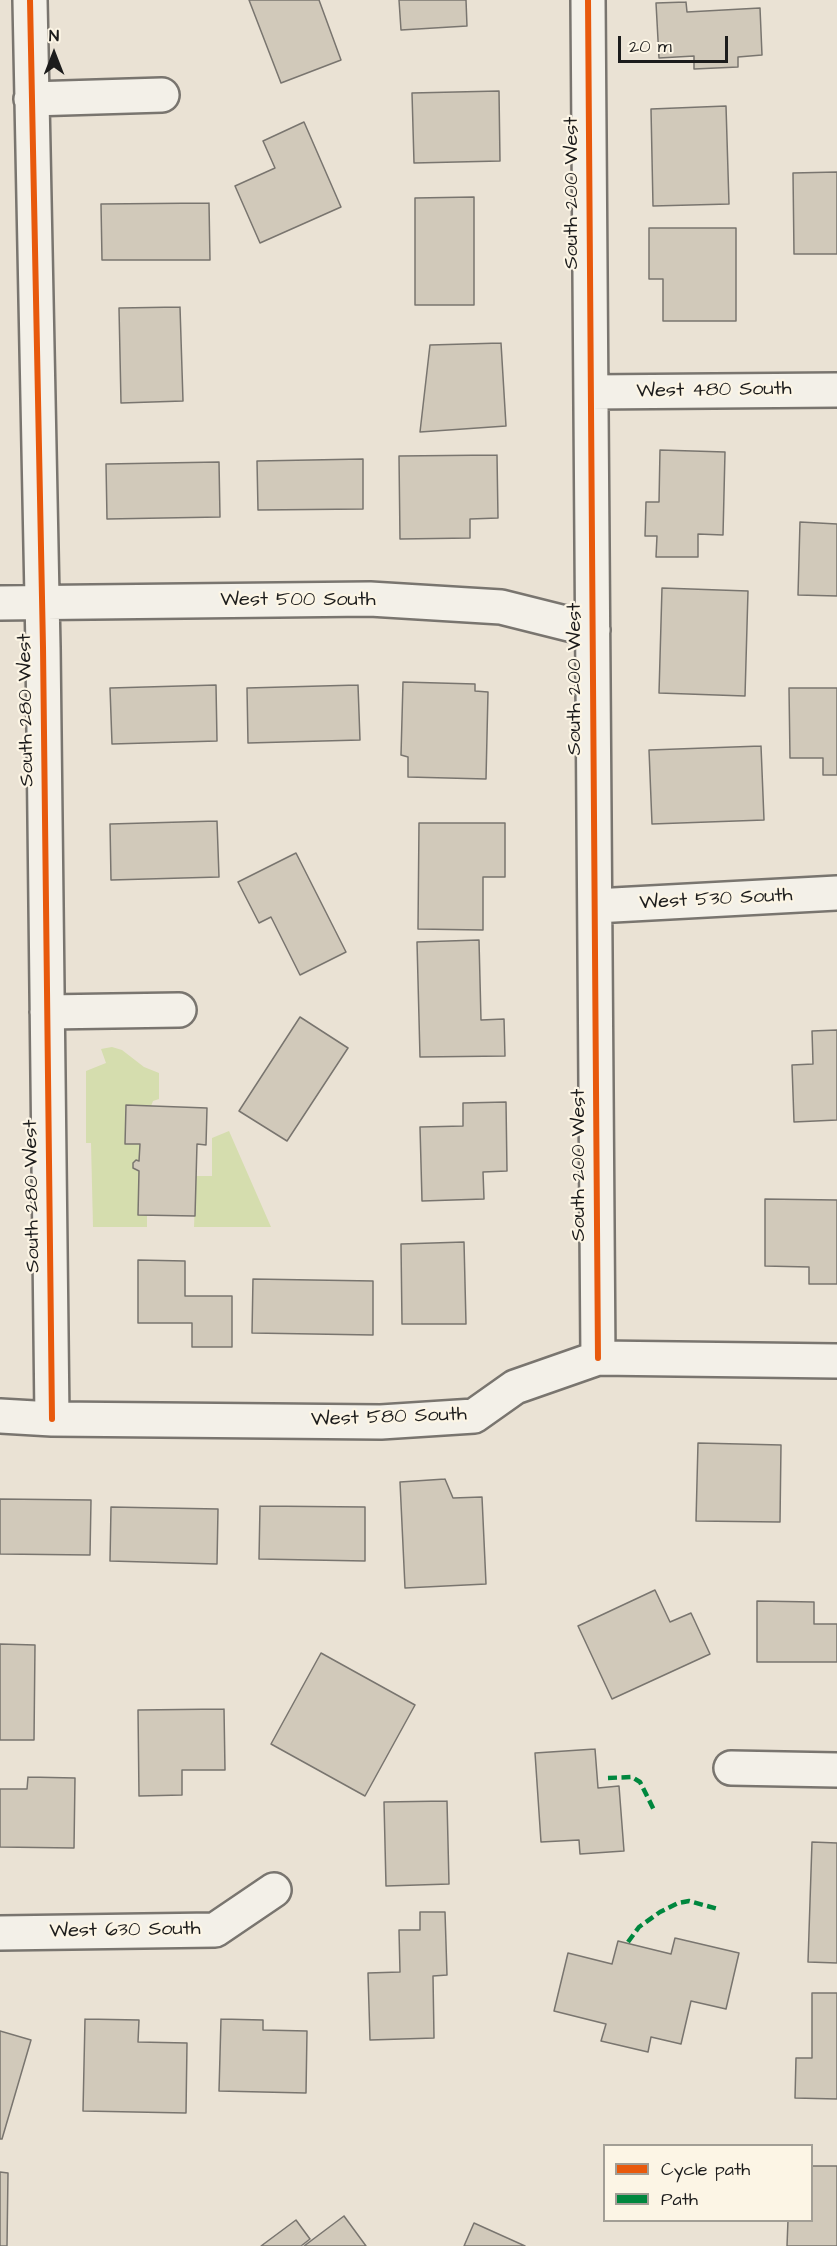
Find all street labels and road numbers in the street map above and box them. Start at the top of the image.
street label: South 200 West [561,117,585,269]
street label: West 480 South [636,378,792,404]
street label: West 500 South [220,589,376,613]
street label: South 200 West [564,603,588,755]
street label: South 280 West [14,633,40,787]
street label: West 530 South [639,884,793,916]
street label: South 200 West [568,1089,592,1241]
street label: South 280 West [20,1119,46,1273]
street label: West 580 South [311,1403,467,1433]
street label: West 630 South [49,1918,201,1944]

